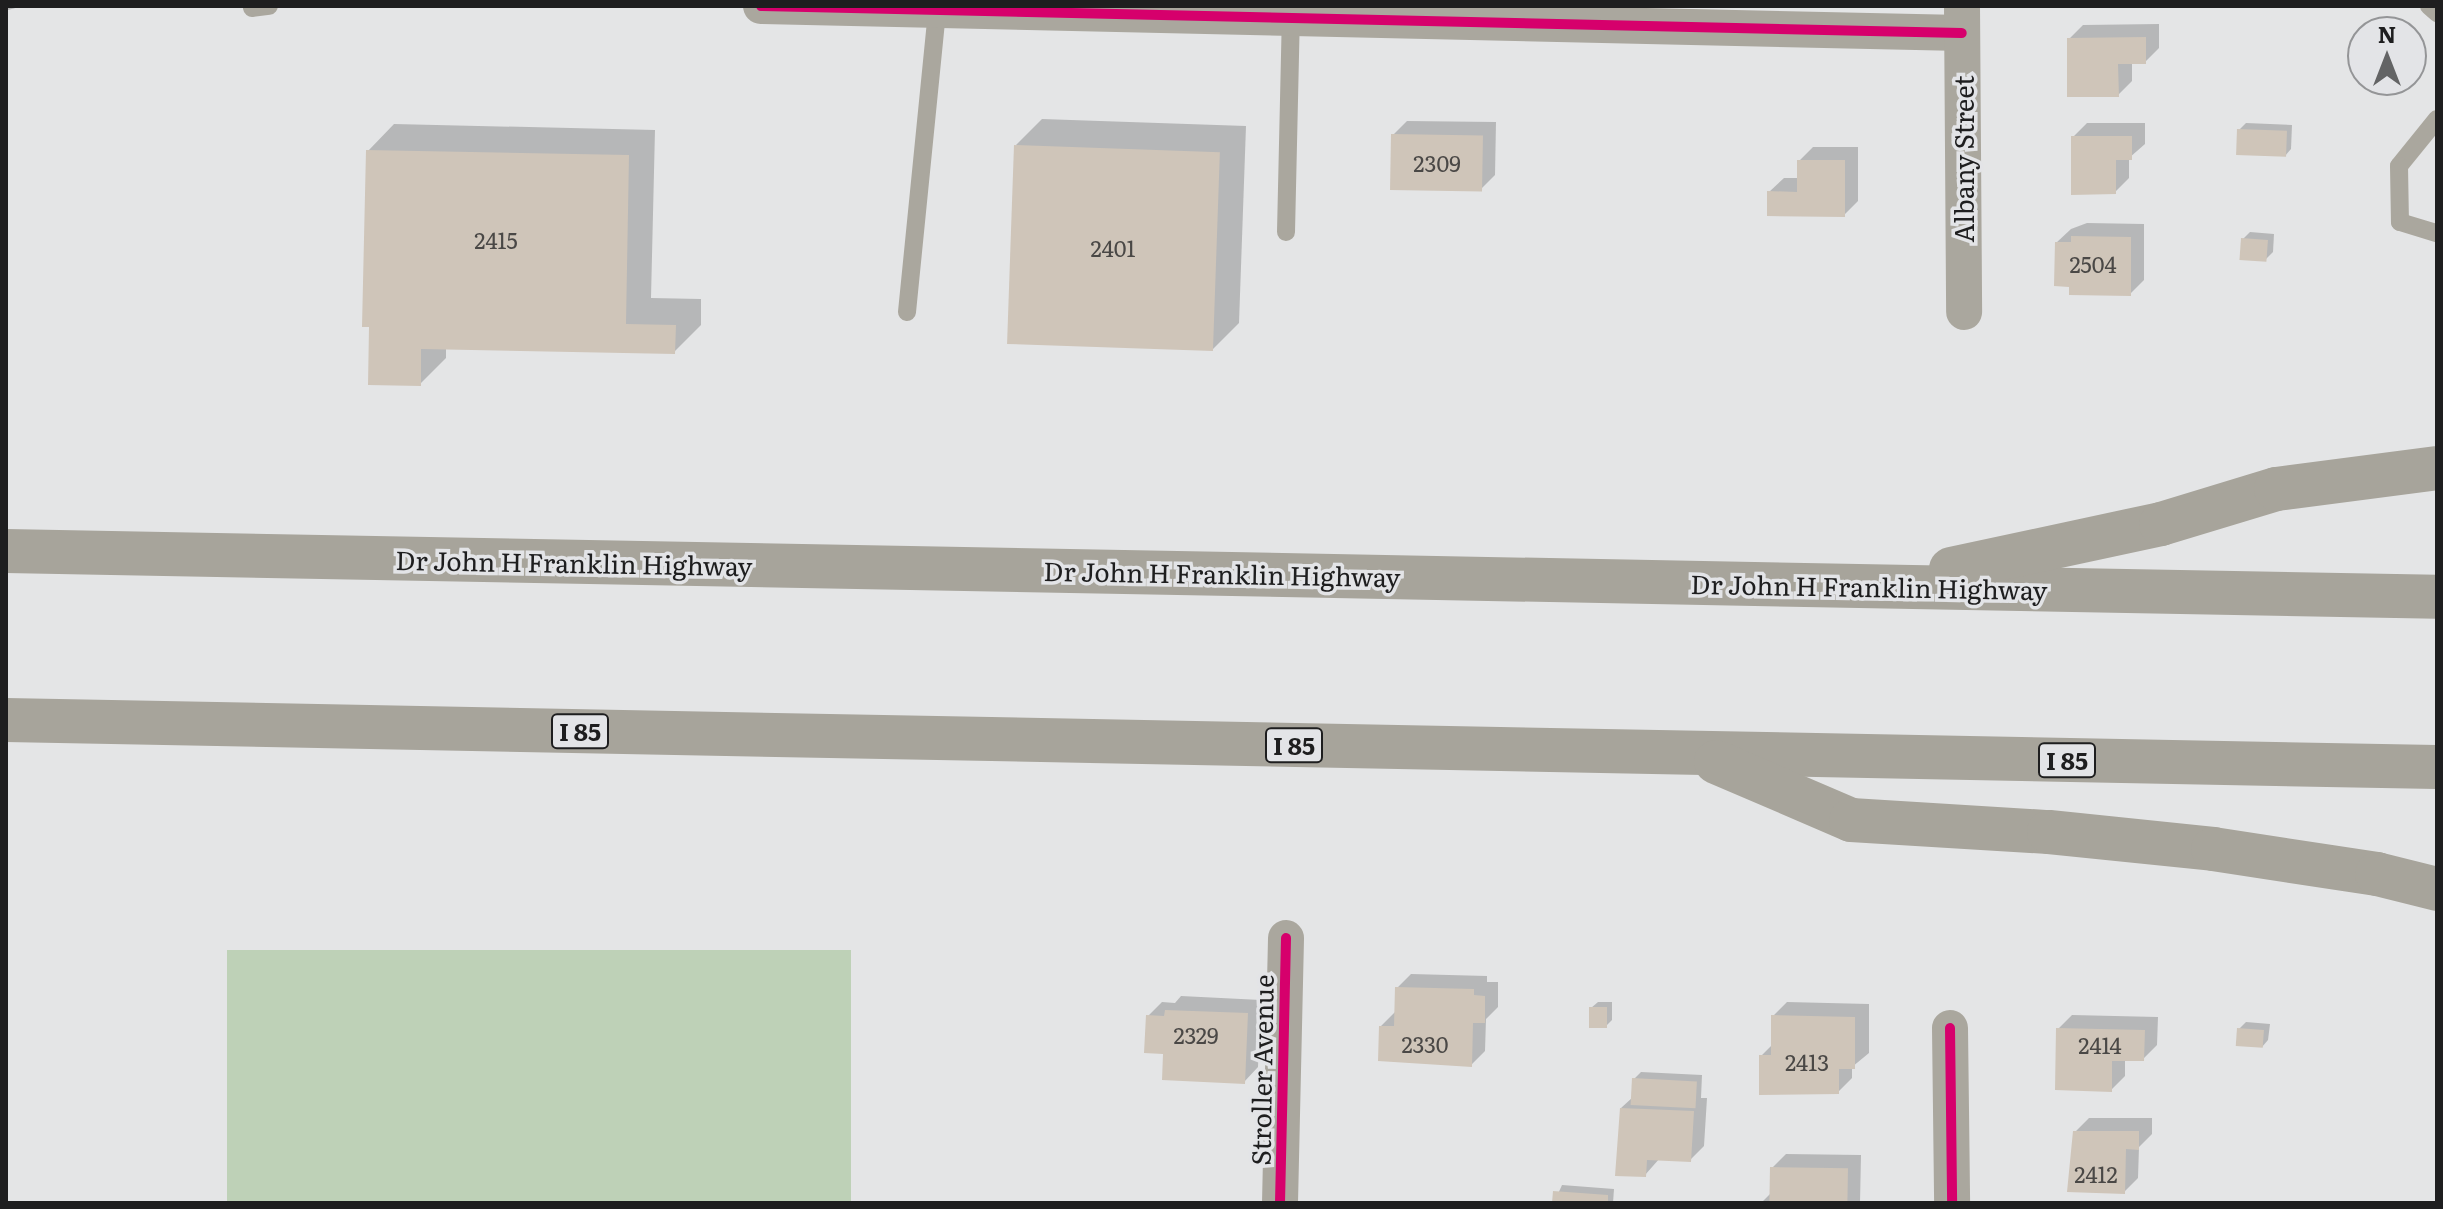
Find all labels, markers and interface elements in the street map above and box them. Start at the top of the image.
north arrow [2347,16,2427,96]
text: N [2378,17,2396,50]
street label: Albany Street [1947,75,1979,243]
house number: 2309 [1413,150,1461,176]
house number: 2415 [474,227,518,253]
house number: 2401 [1091,235,1135,261]
house number: 2504 [2069,251,2117,277]
street label: Dr John H Franklin Highway [395,543,753,581]
street label: Dr John H Franklin Highway [1043,554,1401,592]
street label: Dr John H Franklin Highway [1690,567,2048,605]
road number: I 85 [550,711,610,751]
road number: I 85 [1264,725,1324,765]
road number: I 85 [2037,740,2097,780]
street label: Stroller Avenue [1244,974,1278,1166]
house number: 2329 [1173,1022,1219,1048]
house number: 2330 [1401,1031,1449,1057]
house number: 2414 [2078,1032,2122,1058]
house number: 2413 [1785,1049,1829,1075]
house number: 2412 [2074,1161,2118,1187]

